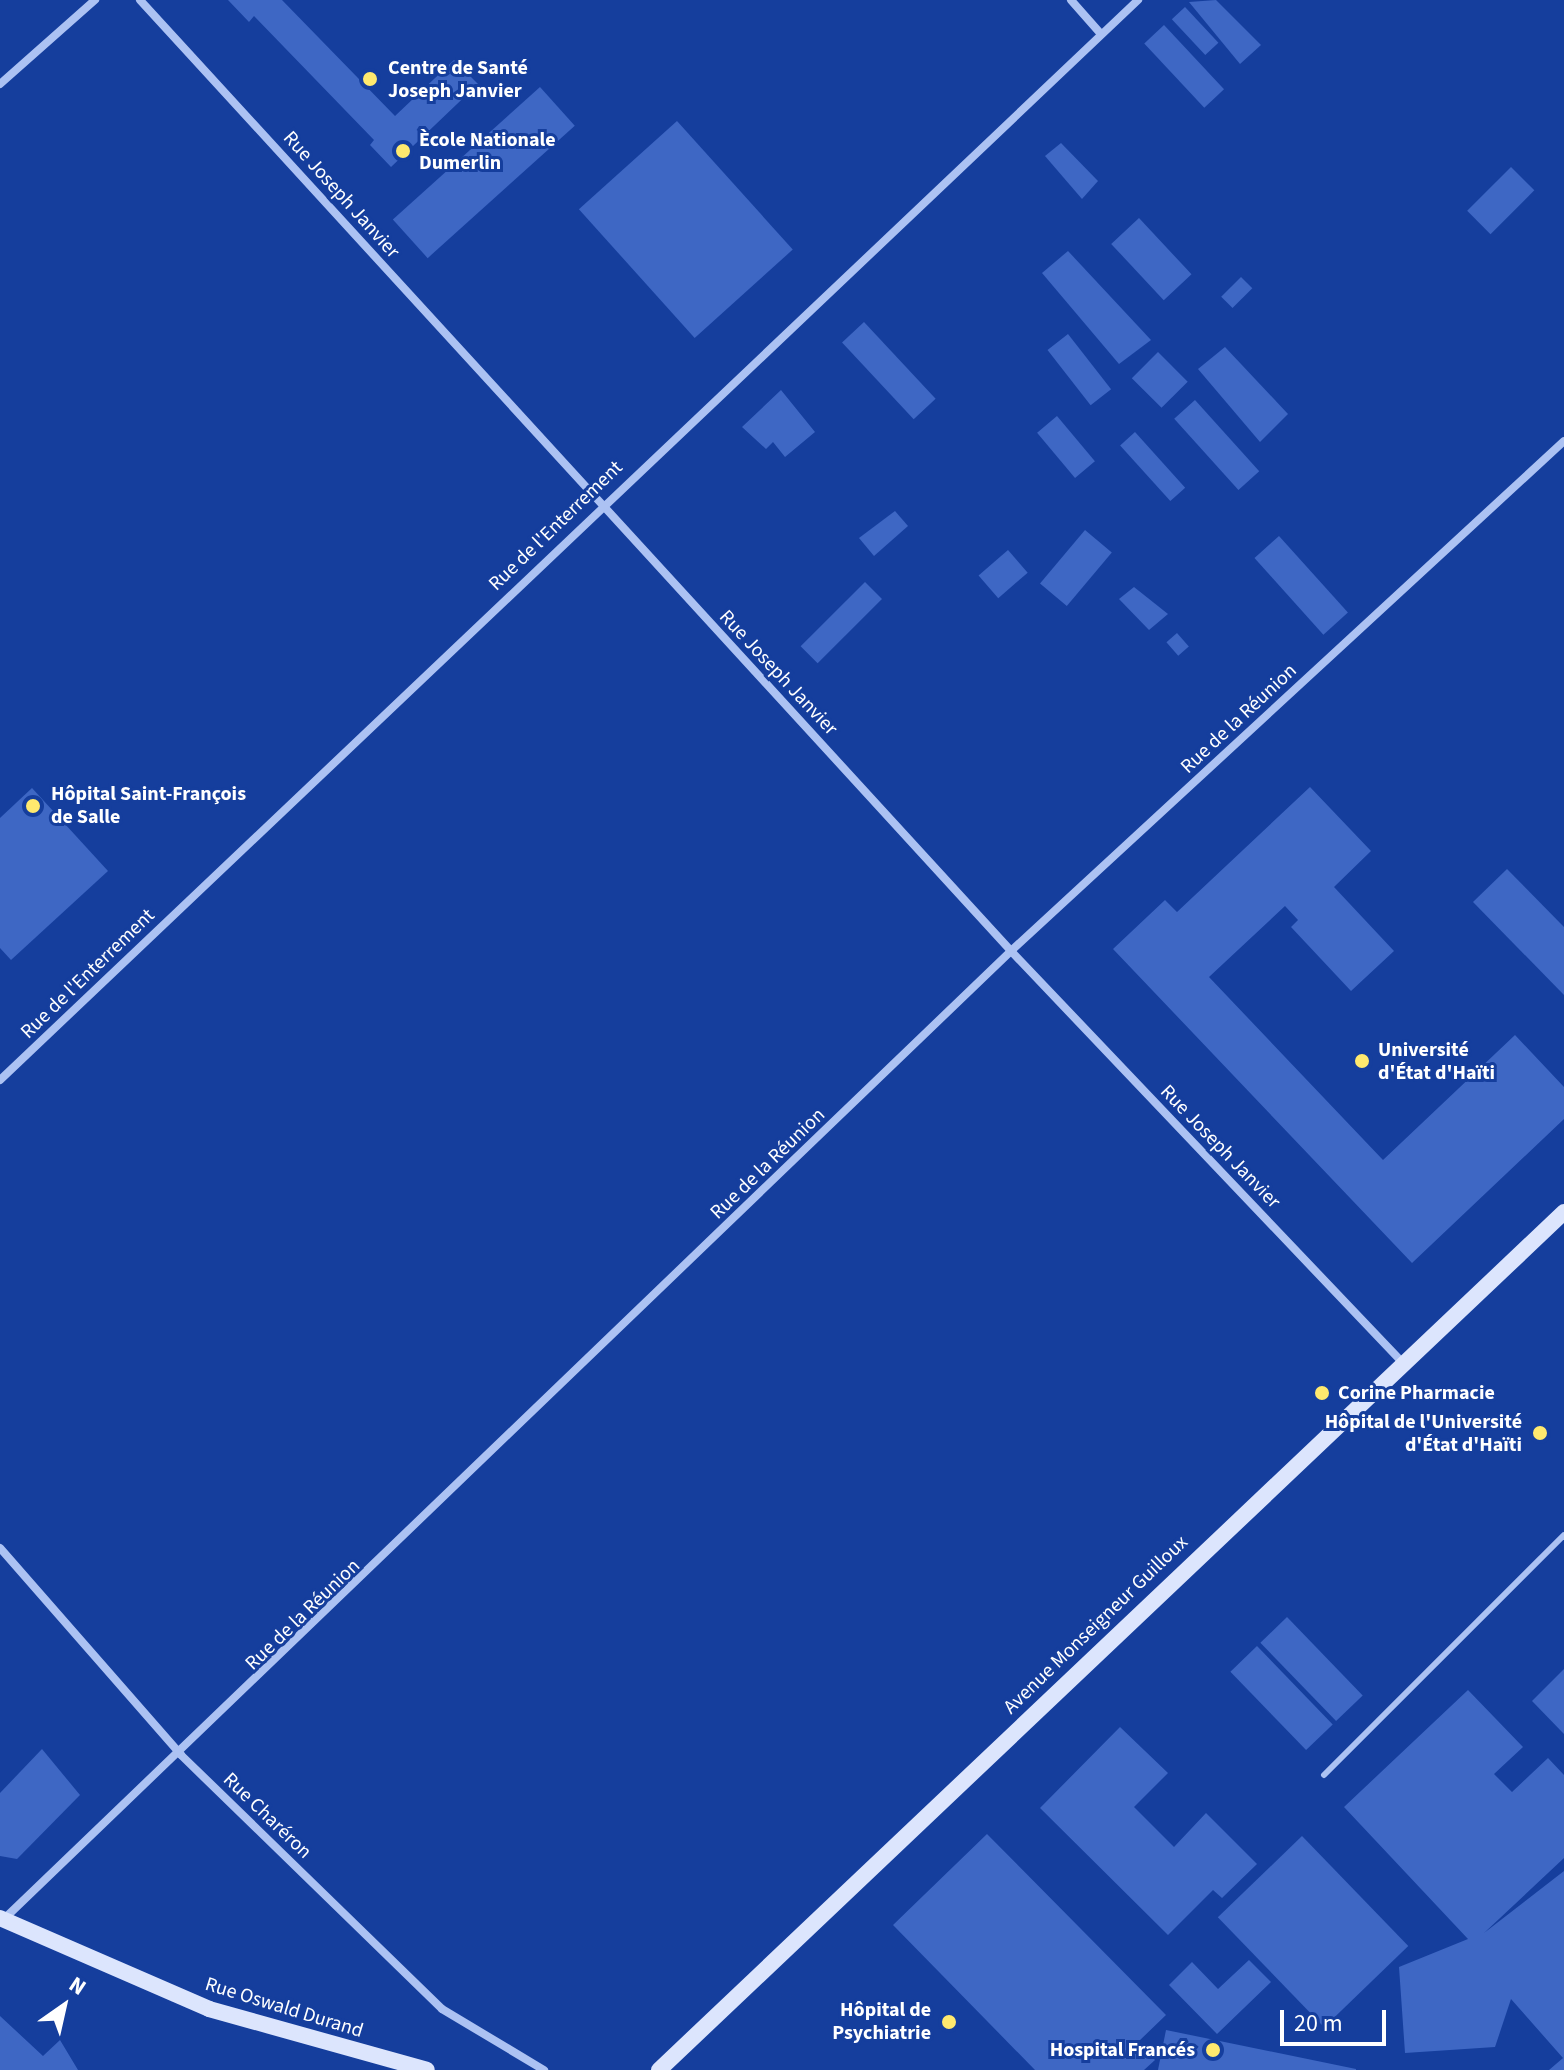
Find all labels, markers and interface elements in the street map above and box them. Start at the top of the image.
place label: Centre de Santé Joseph Janvier [388,56,528,103]
marker: Centre de Santé Joseph Janvier [359,68,381,90]
street label: Rue Joseph Janvier [278,127,404,263]
place label: Ècole Nationale Dumerlin [419,128,556,175]
marker: Ècole Nationale Dumerlin [394,142,412,160]
street label: Rue de l'Enterrement [484,456,628,596]
street label: Rue Joseph Janvier [714,605,842,741]
street label: Rue de la Réunion [1176,659,1302,779]
place label: Hôpital Saint-François de Salle [51,782,246,829]
marker: Hôpital Saint-François de Salle [22,795,44,817]
street label: Rue de l'Enterrement [16,904,160,1044]
place label: Université d'État d'Haïti [1378,1038,1495,1085]
marker: Université d'État d'Haïti [1353,1052,1371,1070]
street label: Rue Joseph Janvier [1155,1080,1285,1214]
street label: Rue de la Réunion [706,1103,830,1225]
place label: Corine Pharmacie [1338,1381,1495,1405]
marker: Corine Pharmacie [1313,1384,1331,1402]
place label: Hôpital de l'Université d'État d'Haïti [1325,1410,1522,1457]
marker: Hôpital de l'Université d'État d'Haïti [1529,1422,1551,1444]
street label: Avenue Monseigneur Guilloux [999,1531,1193,1719]
street label: Rue de la Réunion [241,1554,365,1676]
street label: Rue Charéron [218,1768,316,1864]
north arrow [24,1966,104,2046]
text: N [62,1969,92,2003]
street label: Rue Oswald Durand [202,1973,366,2043]
scale bar [1284,1994,1390,2044]
place label: Hôpital de Psychiatrie [832,1998,931,2045]
text: 20 m [1294,2006,1343,2041]
marker: Hôpital de Psychiatrie [938,2011,960,2033]
place label: Hospital Francés [1050,2038,1195,2062]
marker: Hospital Francés [1202,2039,1224,2061]

